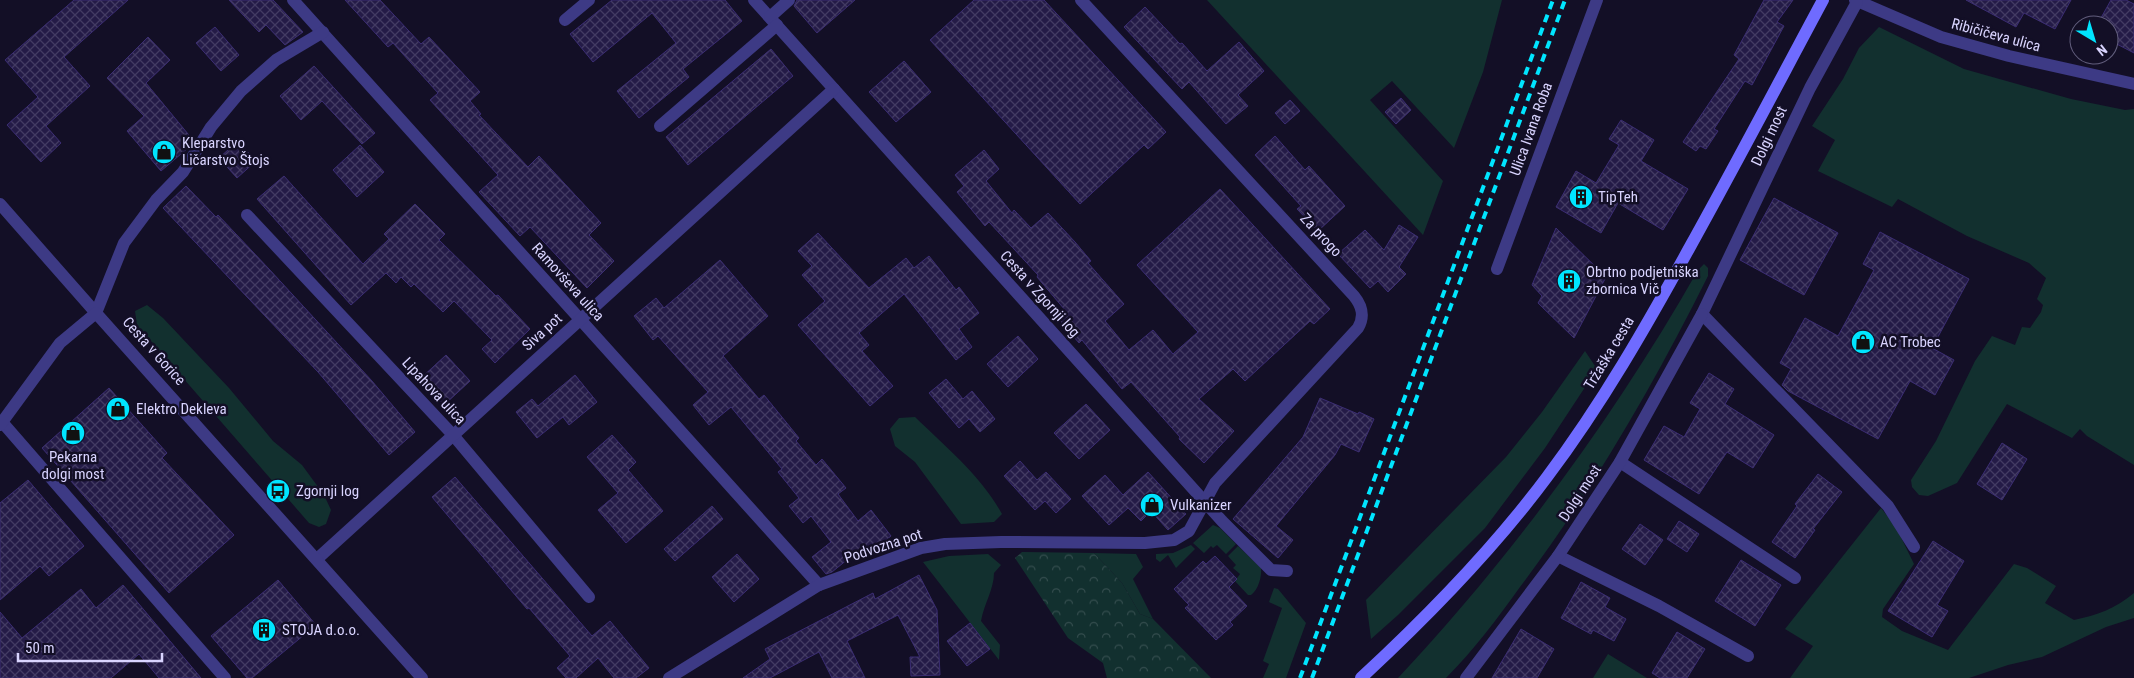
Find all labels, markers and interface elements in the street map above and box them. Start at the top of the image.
street label: Ribičičeva ulica [1949,14,2043,56]
north arrow [2069,15,2119,65]
text: N [2094,41,2110,59]
street label: Ulica Ivana Roba [1506,80,1556,178]
street label: Dolgi most [1747,103,1791,169]
place label: Kleparstvo Ličarstvo Štojs [182,134,270,169]
shop icon: Kleparstvo Ličarstvo Štojs [151,139,177,165]
building icon: TipTeh [1568,184,1594,210]
place label: TipTeh [1598,188,1638,206]
street label: Za progo [1296,210,1346,260]
street label: Ramovševa ulica [528,239,608,325]
street label: Cesta v Zgornji log [996,247,1084,341]
place label: Obrtno podjetniška zbornica Vič [1586,263,1699,298]
building icon: Obrtno podjetniška zbornica Vič [1556,268,1582,294]
street label: Siva pot [518,309,566,355]
street label: Cesta v Gorice [119,313,189,389]
street label: Tržaška cesta [1580,313,1638,393]
shop icon: AC Trobec [1850,329,1876,355]
place label: AC Trobec [1880,333,1941,351]
street label: Lipahova ulica [398,354,470,428]
shop icon: Elektro Dekleva [105,396,131,422]
place label: Elektro Dekleva [136,400,227,418]
shop icon: Pekarna dolgi most [60,420,86,446]
place label: Pekarna dolgi most [42,448,104,483]
street label: Dolgi most [1555,461,1605,525]
bus stop icon: Zgornji log [265,478,291,504]
place label: Zgornji log [296,482,359,500]
shop icon: Vulkanizer [1139,492,1165,518]
place label: Vulkanizer [1170,496,1232,514]
street label: Podvozna pot [842,525,924,567]
building icon: STOJA d.o.o. [251,617,277,643]
place label: STOJA d.o.o. [282,621,360,639]
scale bar [18,630,161,662]
text: 50 m [25,639,55,657]

